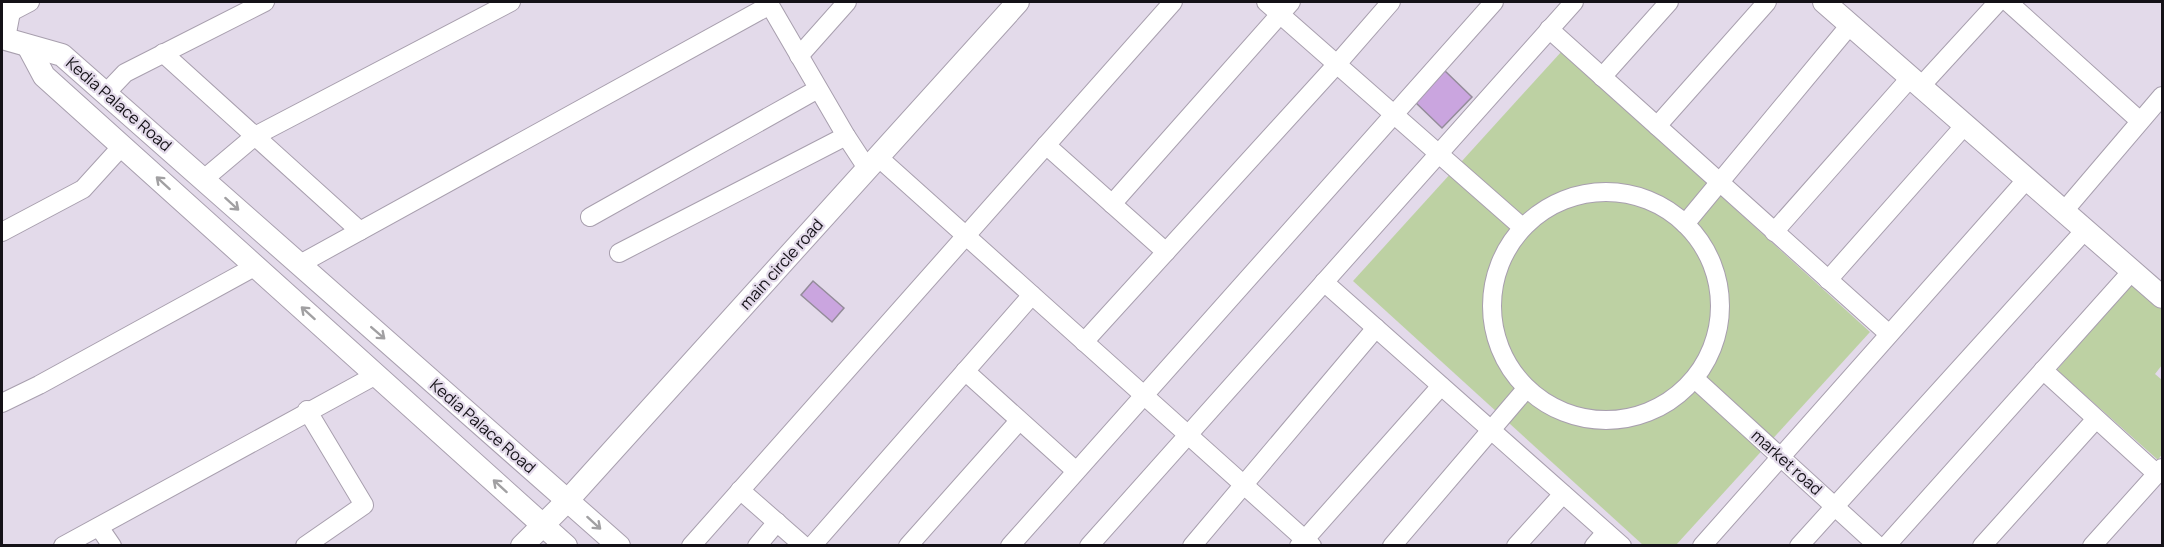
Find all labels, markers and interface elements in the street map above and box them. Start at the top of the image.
street label: Kedia Palace Road [61,52,177,156]
one-way arrow [156,176,171,190]
one-way arrow [225,197,240,211]
street label: main circle road [734,214,828,314]
one-way arrow [301,306,316,320]
one-way arrow [370,326,385,340]
street label: Kedia Palace Road [425,374,541,478]
street label: market road [1747,424,1827,500]
one-way arrow [492,479,507,493]
one-way arrow [586,516,601,530]

